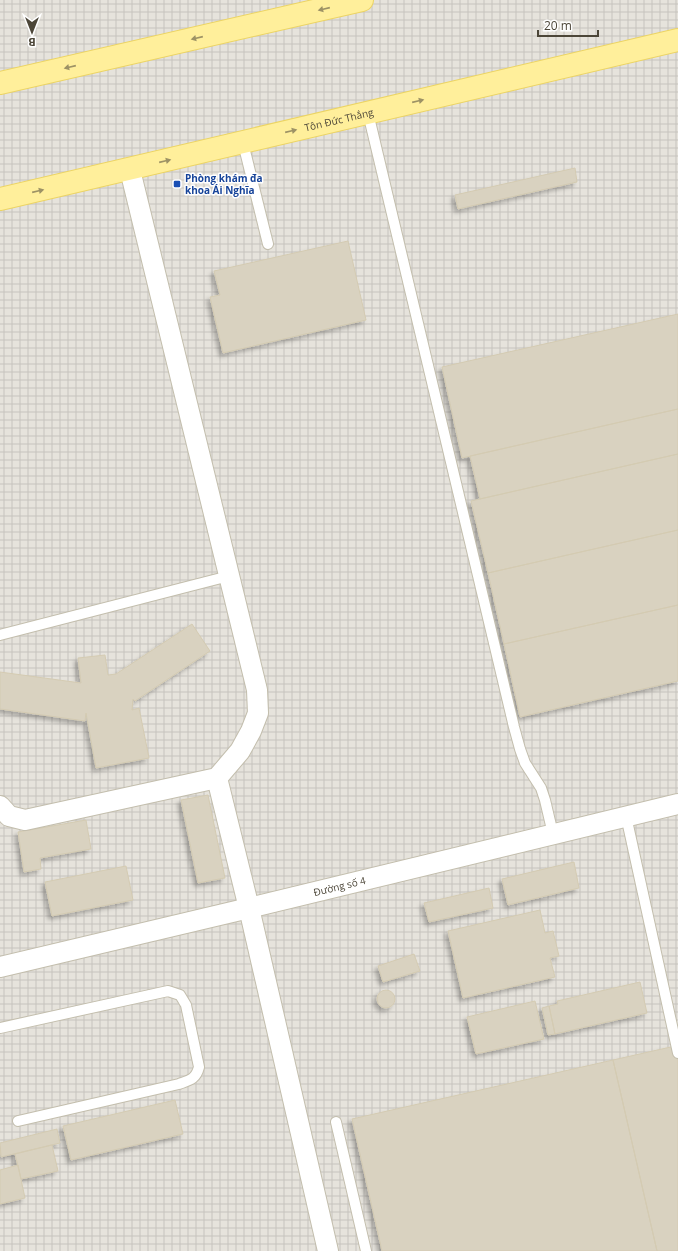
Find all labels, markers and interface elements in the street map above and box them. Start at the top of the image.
one-way arrow [318,6,330,12]
north arrow [12,12,52,52]
scale bar [538,12,598,38]
text: 20 m [544,17,572,34]
text: B [28,35,36,50]
one-way arrow [191,35,203,41]
one-way arrow [64,65,77,71]
one-way arrow [411,98,424,104]
street label: Tôn Đức Thắng [303,105,375,134]
one-way arrow [285,128,297,134]
one-way arrow [159,158,171,164]
place label: Phòng khám đa khoa Ái Nghĩa [185,171,263,197]
marker: Phòng khám đa khoa Ái Nghĩa [172,179,182,189]
one-way arrow [32,187,44,193]
street label: Đường số 4 [312,873,367,899]

